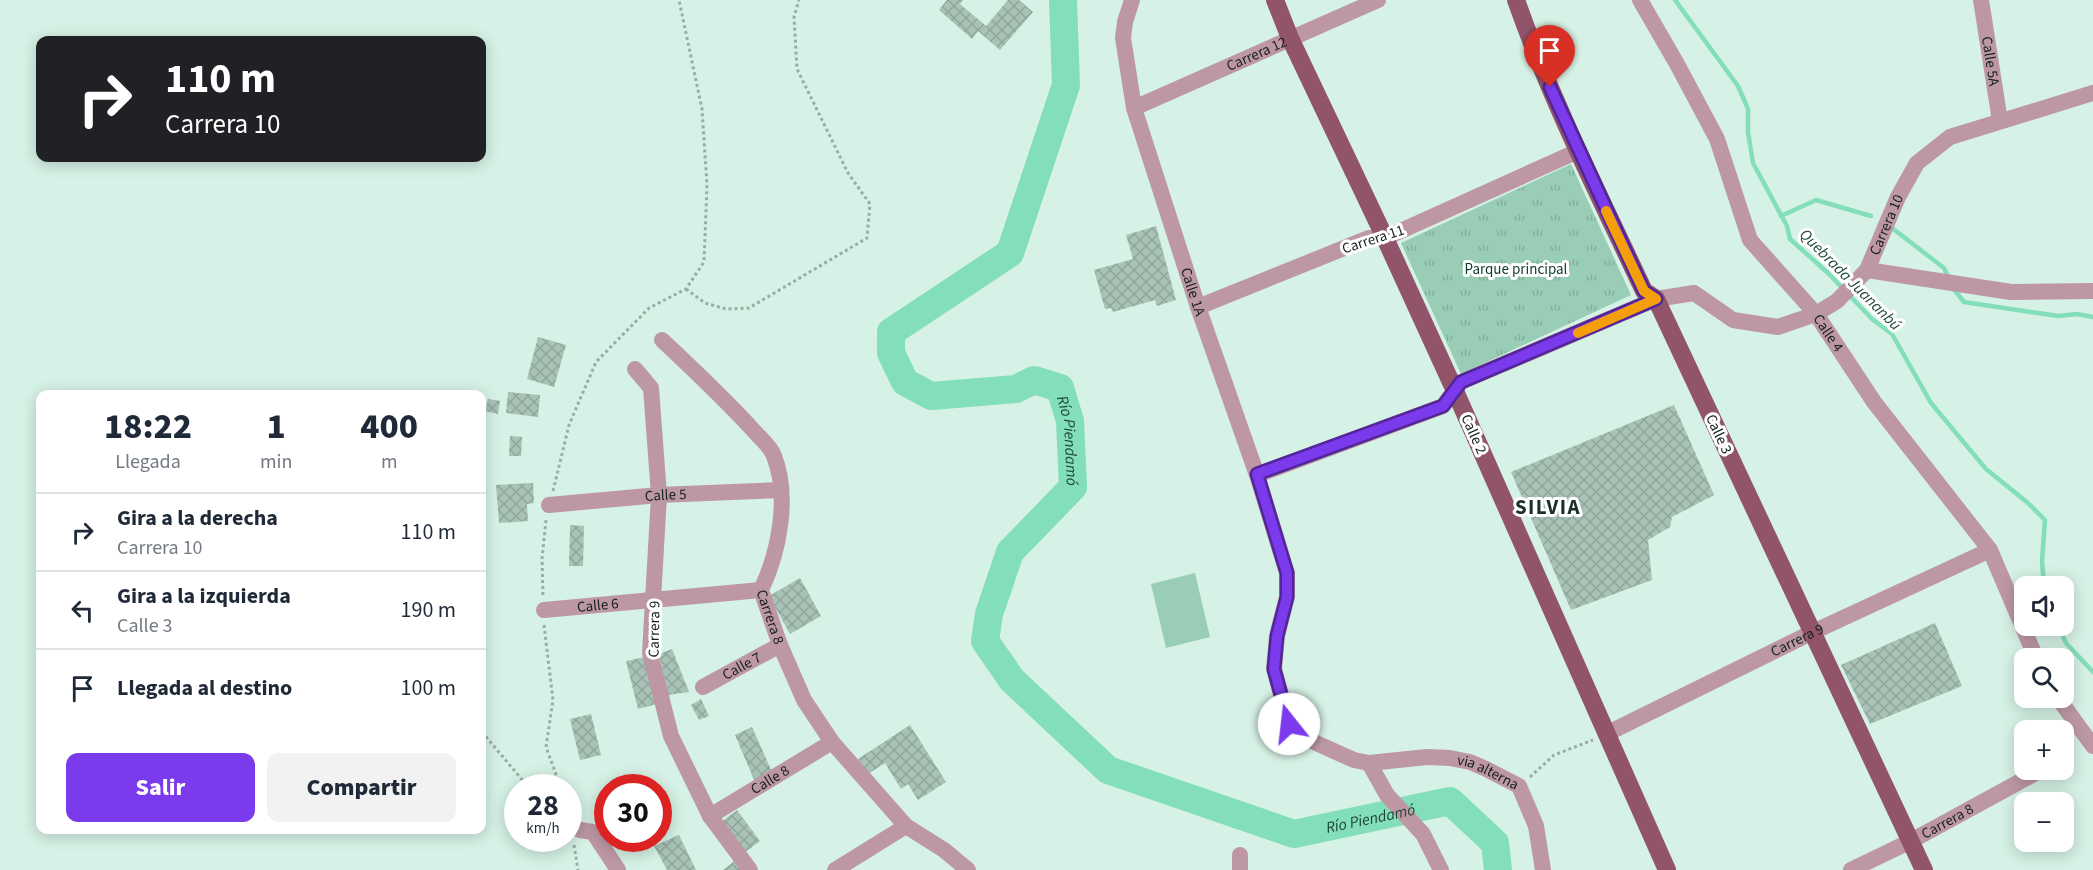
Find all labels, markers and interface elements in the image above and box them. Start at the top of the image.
pin [1524,25,1575,87]
street label: Carrera 12 [1223,32,1290,77]
icon: arrive [1533,34,1566,67]
street label: Calle 5A [1976,35,2004,88]
text: 110 m [165,49,276,109]
icon: right [66,60,144,138]
text: Carrera 10 [165,105,280,144]
street label: Carrera 10 [1864,191,1909,259]
street label: Carrera 11 [1339,220,1407,259]
water label: Quebrada Juananbú [1795,224,1906,335]
park label: Parque principal [1465,259,1568,280]
street label: Calle 1A [1175,265,1211,320]
street label: Calle 4 [1808,310,1849,357]
water label: Río Piendamó [1051,393,1083,486]
text: 18:22 [104,401,192,452]
text: 1 [267,401,286,452]
text: 400 [360,401,418,452]
street label: Calle 2 [1455,411,1492,458]
street label: Calle 3 [1700,411,1737,458]
text: Llegada [115,448,181,476]
text: min [260,448,292,476]
text: m [381,448,397,476]
street label: Calle 5 [644,484,687,507]
district label: SILVIA [1515,492,1581,522]
text: Gira a la derecha [117,502,278,534]
icon: right [66,516,99,549]
text: 110 m [401,516,456,548]
text: Carrera 10 [117,534,203,562]
map controls [2014,576,2074,852]
button: sound [2014,576,2074,636]
text: Gira a la izquierda [117,580,291,612]
street label: Carrera 8 [751,587,789,647]
street label: Calle 6 [576,593,620,618]
icon: left [66,594,99,627]
text: 190 m [401,594,456,626]
street label: Carrera 9 [644,600,665,658]
text: Calle 3 [117,612,173,640]
street label: Carrera 9 [1767,618,1827,662]
street label: Calle 7 [719,647,765,686]
button: search [2014,648,2074,708]
icon: arrive [66,672,99,705]
text: Llegada al destino [117,672,292,704]
text: 100 m [401,672,456,704]
position arrow [1257,692,1321,756]
button: + [2014,720,2074,780]
street label: via alterna [1455,750,1522,795]
button: Salir [66,753,255,822]
button: Compartir [267,753,456,822]
street label: Calle 8 [747,760,793,800]
speed limit sign: 30 [594,774,672,852]
text: 28 [527,784,559,827]
button: − [2014,792,2074,852]
water label: Río Piendamó [1324,799,1417,839]
street label: Carrera 8 [1918,799,1977,844]
text: km/h [526,818,560,839]

